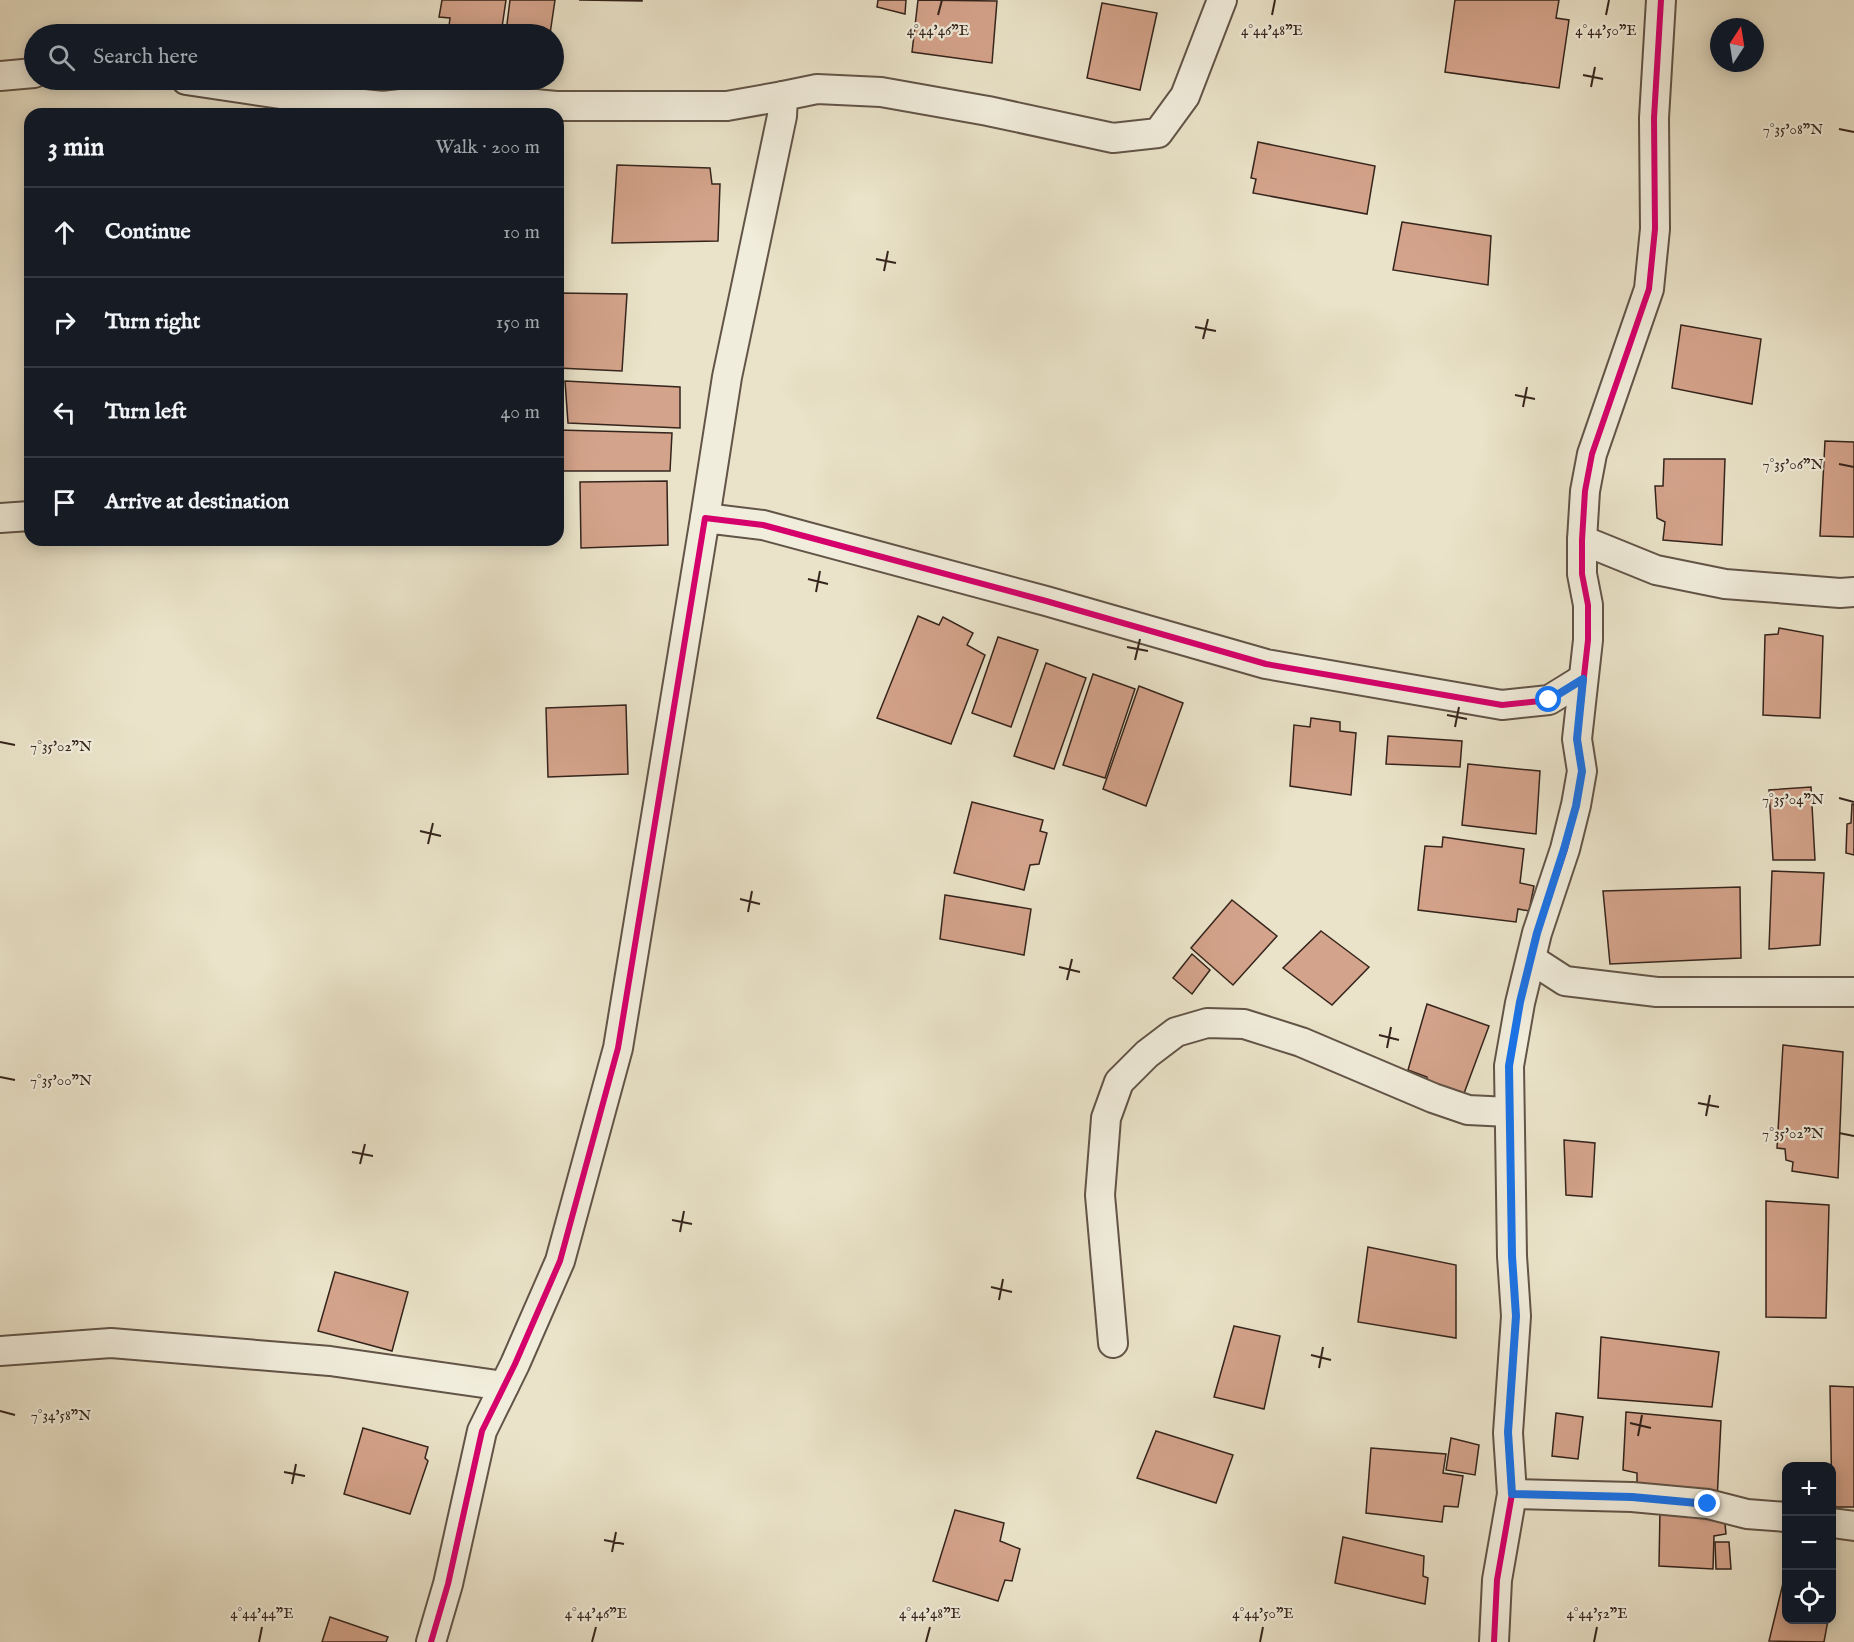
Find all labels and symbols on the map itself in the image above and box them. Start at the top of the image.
north arrow [1710,18,1764,72]
text: 4°44'46"E [907,21,969,40]
text: 4°44'48"E [1241,21,1303,40]
text: 4°44'50"E [1575,21,1637,40]
text: 7°35'08"N [1763,120,1823,139]
text: 7°35'06"N [1762,455,1824,474]
route start [1535,686,1561,712]
text: 7°35'02"N [30,737,92,756]
text: 7°35'04"N [1762,790,1824,809]
text: 7°35'00"N [30,1071,92,1090]
text: 7°35'02"N [1762,1124,1824,1143]
text: 7°34'58"N [31,1406,91,1425]
route end [1694,1490,1720,1516]
text: 4°44'44"E [230,1604,294,1623]
text: 4°44'46"E [565,1604,627,1623]
text: 4°44'48"E [899,1604,961,1623]
text: 4°44'50"E [1232,1604,1294,1623]
text: 4°44'52"E [1566,1604,1628,1623]

